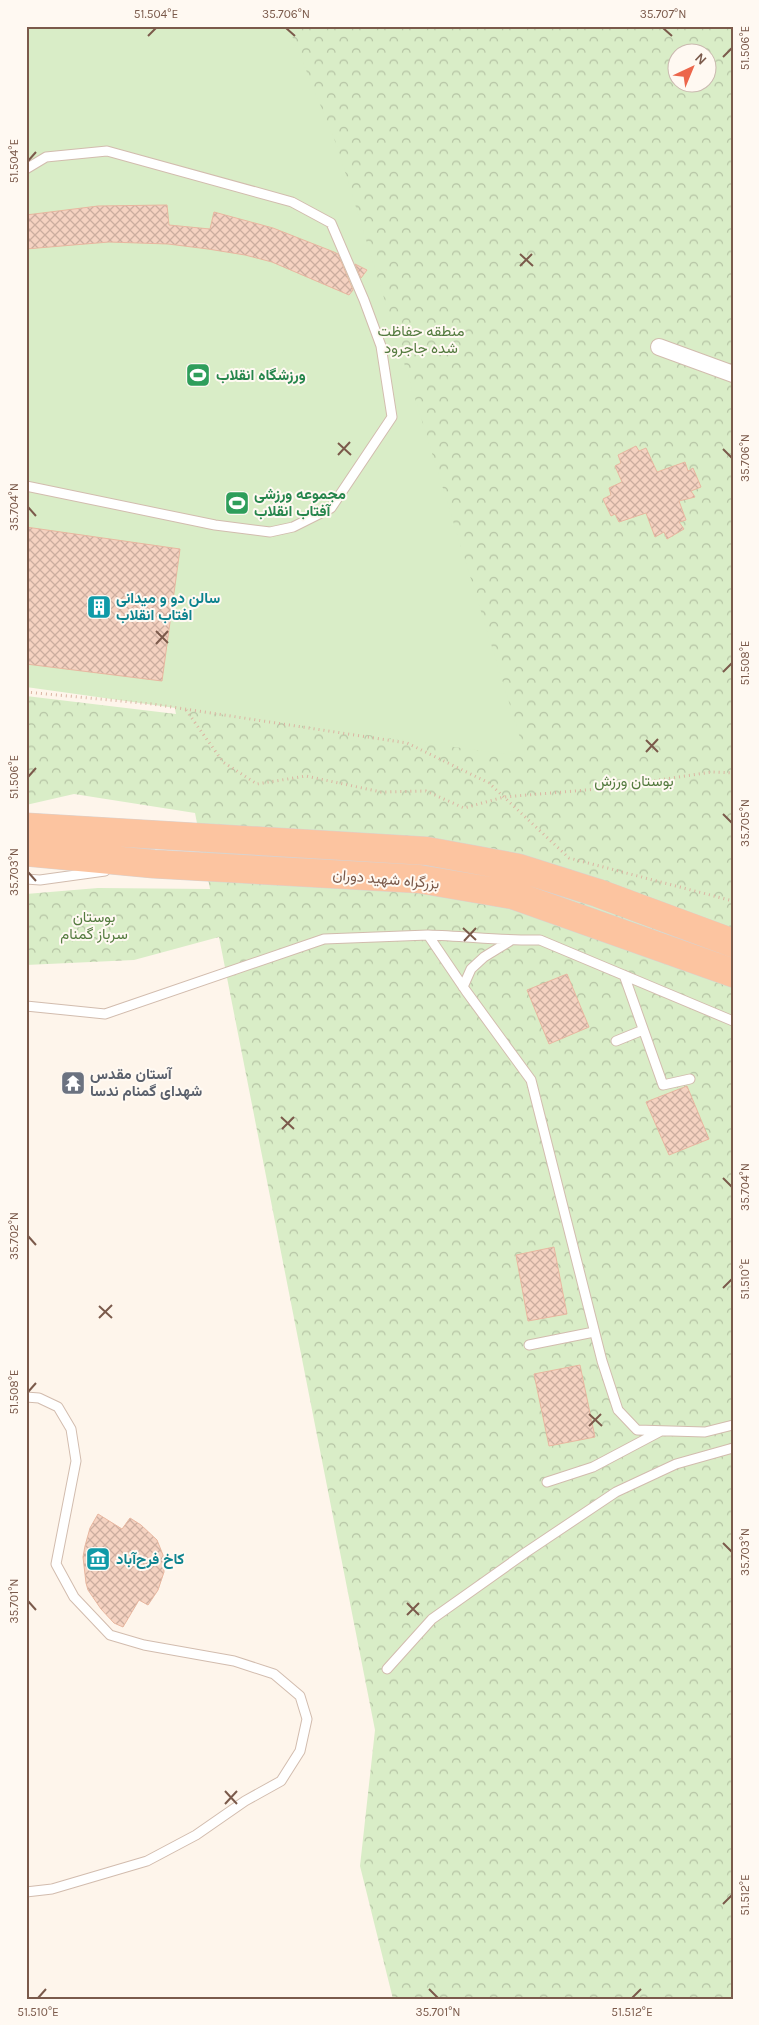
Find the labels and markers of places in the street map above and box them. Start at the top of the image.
sports icon: ورزشگاه انقلاب [185,362,211,388]
place label: ورزشگاه انقلاب [216,366,306,384]
place label: مجموعه ورزشی آفتاب انقلاب [254,485,346,520]
sports icon: مجموعه ورزشی آفتاب انقلاب [224,490,250,516]
place label: سالن دو و میدانی افتاب انقلاب [116,589,220,624]
building icon: سالن دو و میدانی افتاب انقلاب [86,594,112,620]
place label: آستان مقدس شهدای گمنام ندسا [90,1065,202,1101]
temple icon: آستان مقدس شهدای گمنام ندسا [60,1070,86,1096]
museum icon: کاخ فرح‌آباد [85,1546,111,1572]
place label: کاخ فرح‌آباد [116,1550,185,1569]

